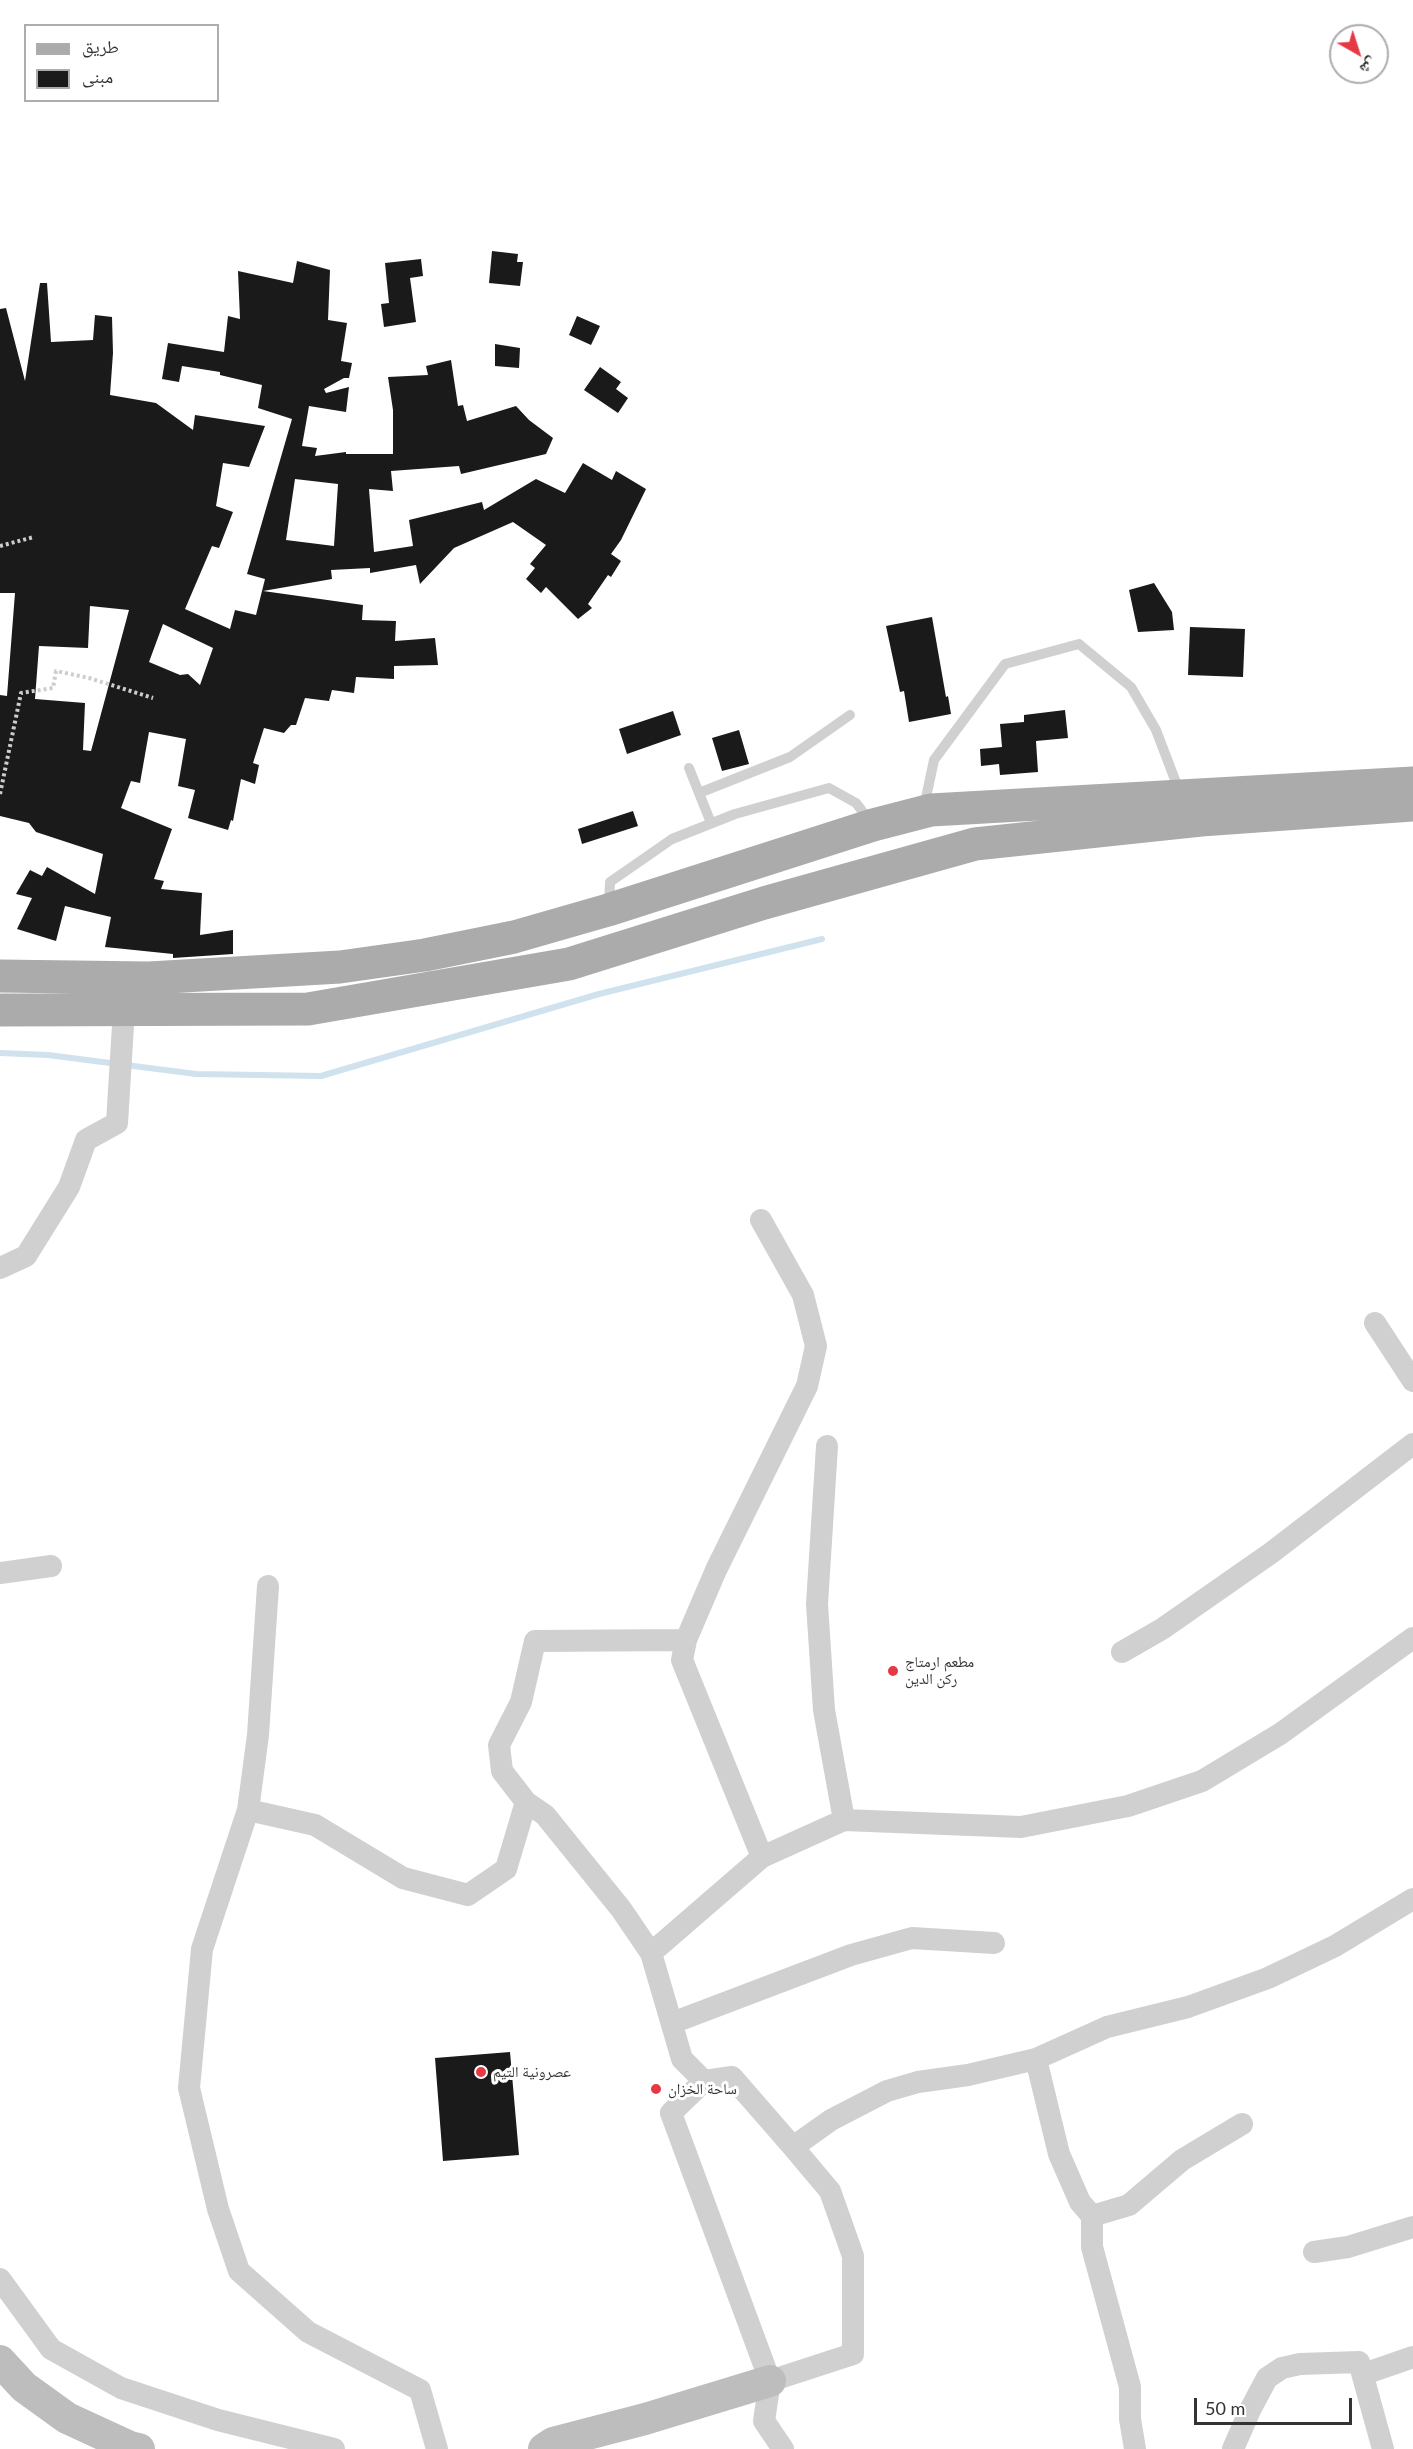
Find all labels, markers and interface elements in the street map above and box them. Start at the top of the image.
legend [24,24,219,102]
north arrow [1329,24,1389,84]
text: طريق [82,35,119,57]
text: ش [1357,54,1382,80]
text: مبنى [82,65,113,87]
place label: مطعم ارمتاج ركن الدين [905,1653,974,1688]
marker: مطعم ارمتاج ركن الدين [886,1664,900,1678]
place label: عصرونية التيم [493,2063,571,2081]
marker: عصرونية التيم [474,2065,488,2079]
place label: ساحة الخزان [668,2080,737,2098]
marker: ساحة الخزان [649,2082,663,2096]
scale bar [1197,2386,1354,2424]
text: 50 m [1205,2397,1245,2419]

